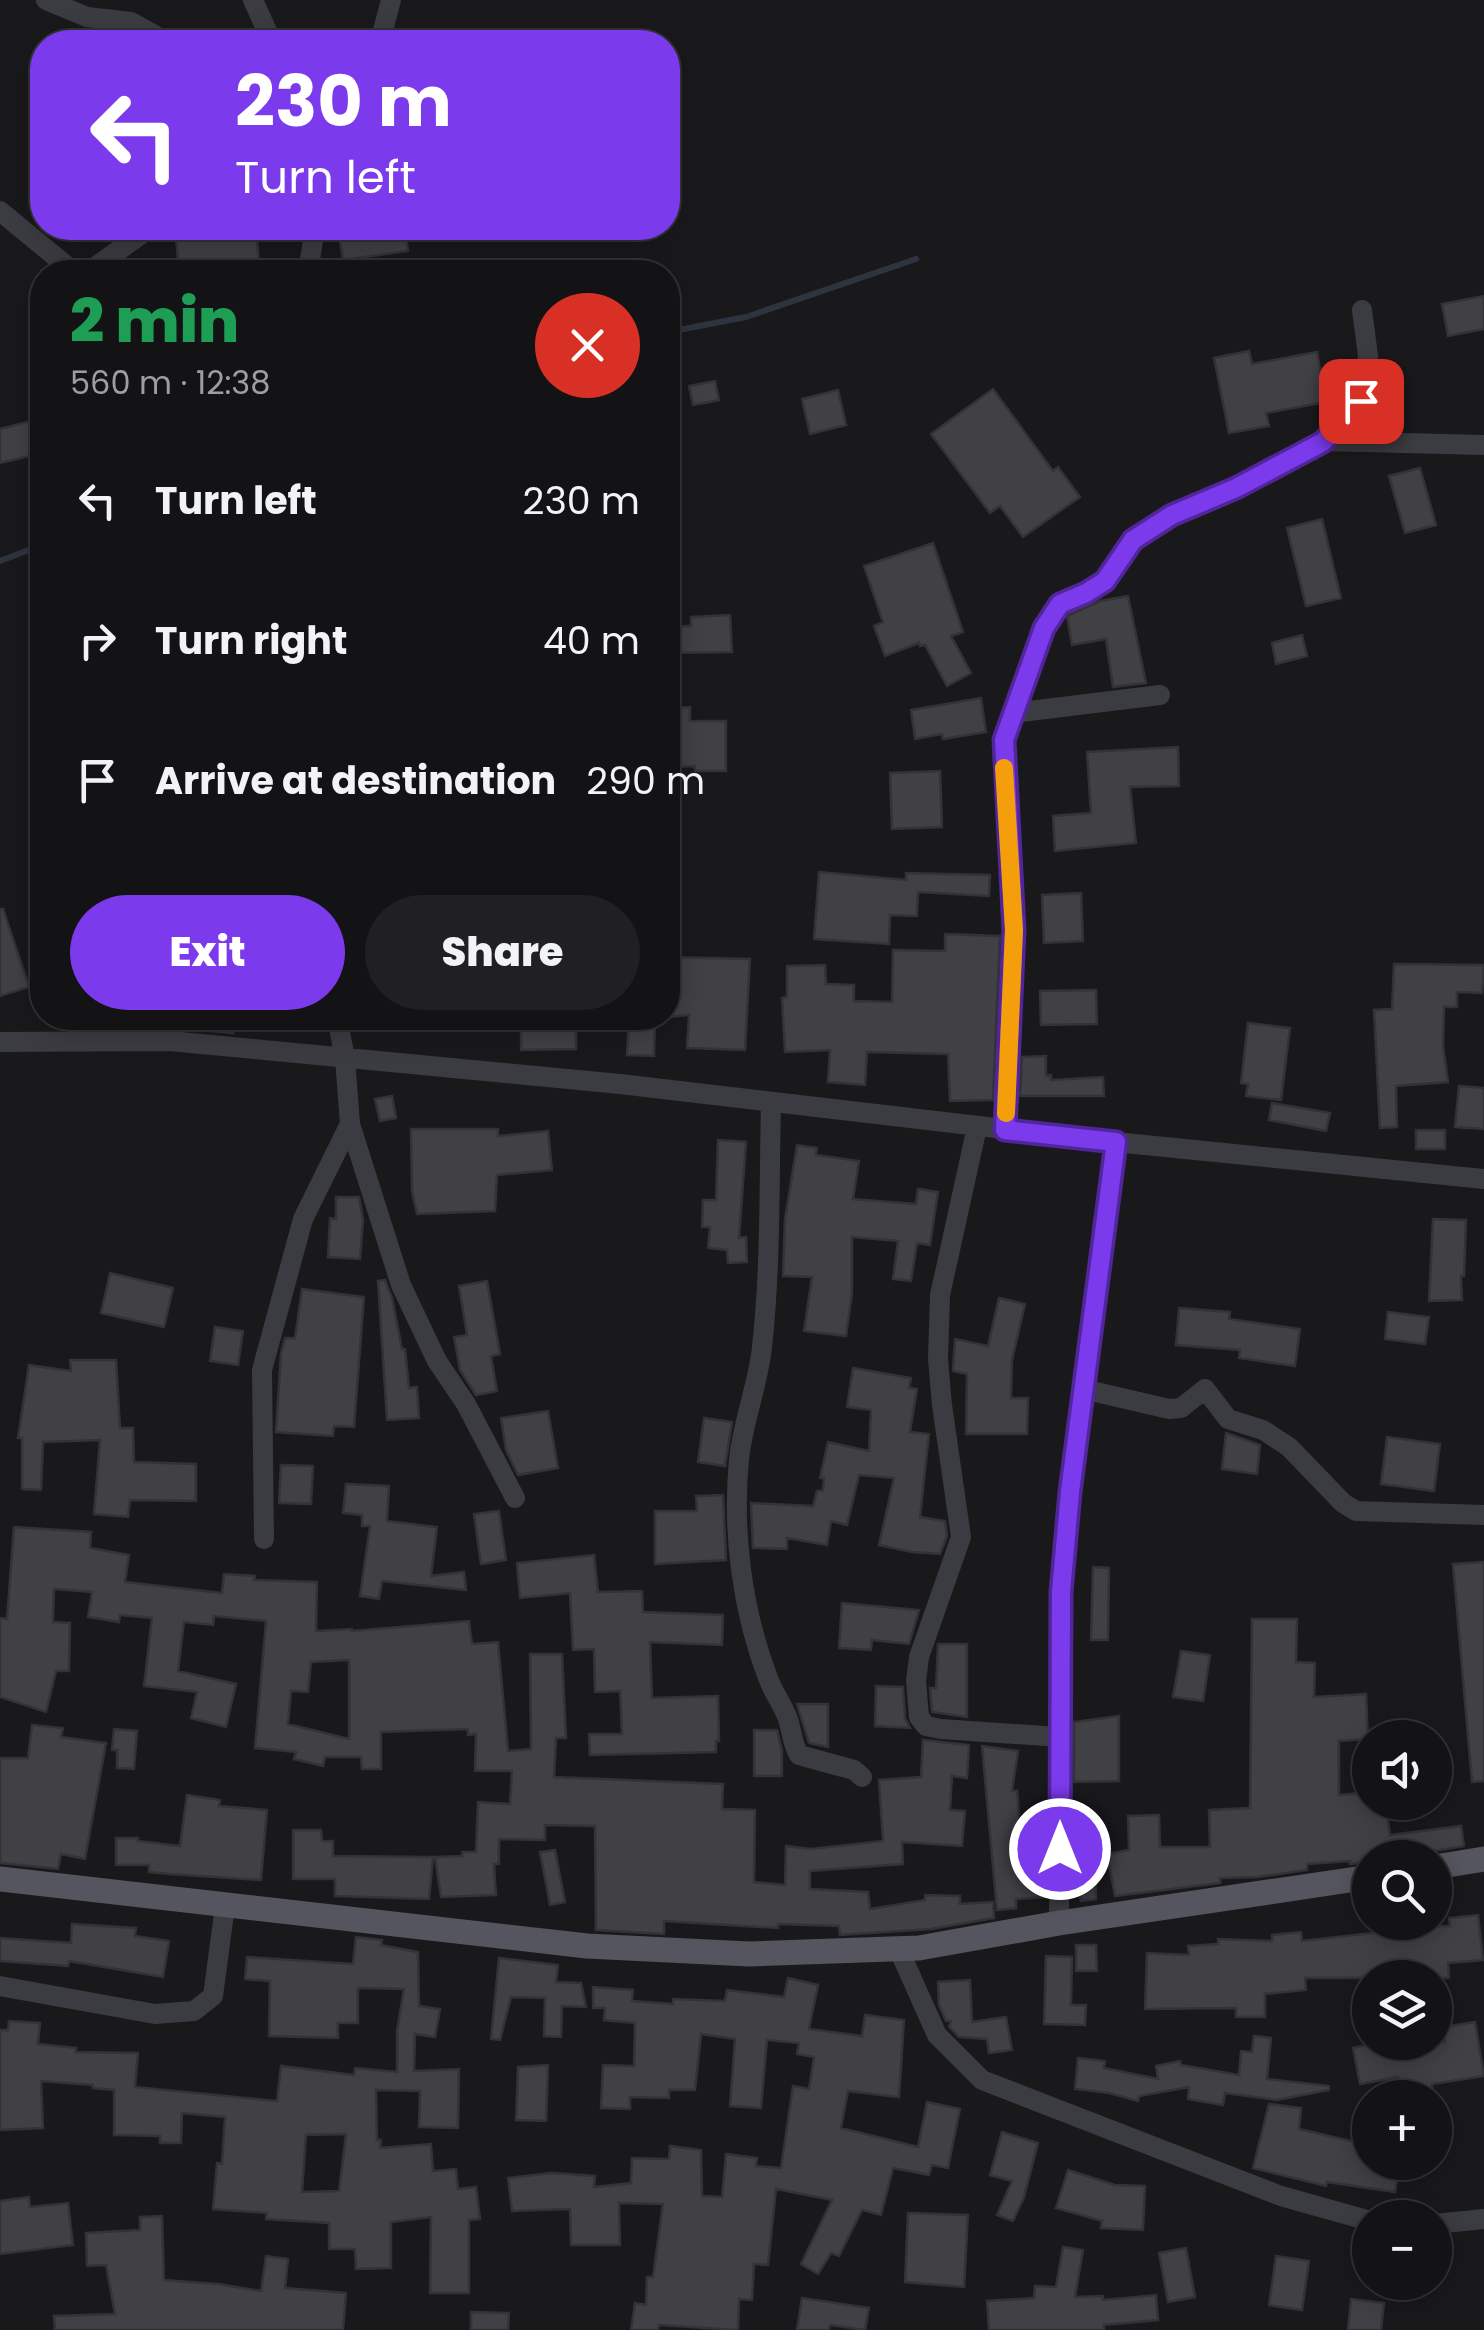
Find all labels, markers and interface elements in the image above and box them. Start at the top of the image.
text: 230 m [235,52,452,151]
icon: left [70,70,200,200]
text: Turn left [235,146,416,209]
text: 2 min [70,279,239,363]
button: close [535,293,640,398]
pin [1319,359,1404,444]
text: 560 m · 12:38 [70,360,270,405]
icon: arrive [1334,374,1389,429]
icon: left [70,473,125,528]
text: Turn left [155,474,317,527]
text: 230 m [523,474,640,527]
icon: right [70,613,125,668]
text: Turn right [155,614,347,667]
text: 40 m [543,614,640,667]
icon: arrive [70,753,125,808]
text: Arrive at destination [155,754,556,807]
text: 290 m [586,754,705,807]
button: Exit [70,895,345,1010]
button: Share [365,895,640,1010]
map controls [1352,1720,1452,2300]
button: sound [1352,1720,1452,1820]
position arrow [1008,1797,1112,1901]
button: search [1352,1840,1452,1940]
button: layers [1352,1960,1452,2060]
button: + [1352,2080,1452,2180]
button: − [1352,2200,1452,2300]

